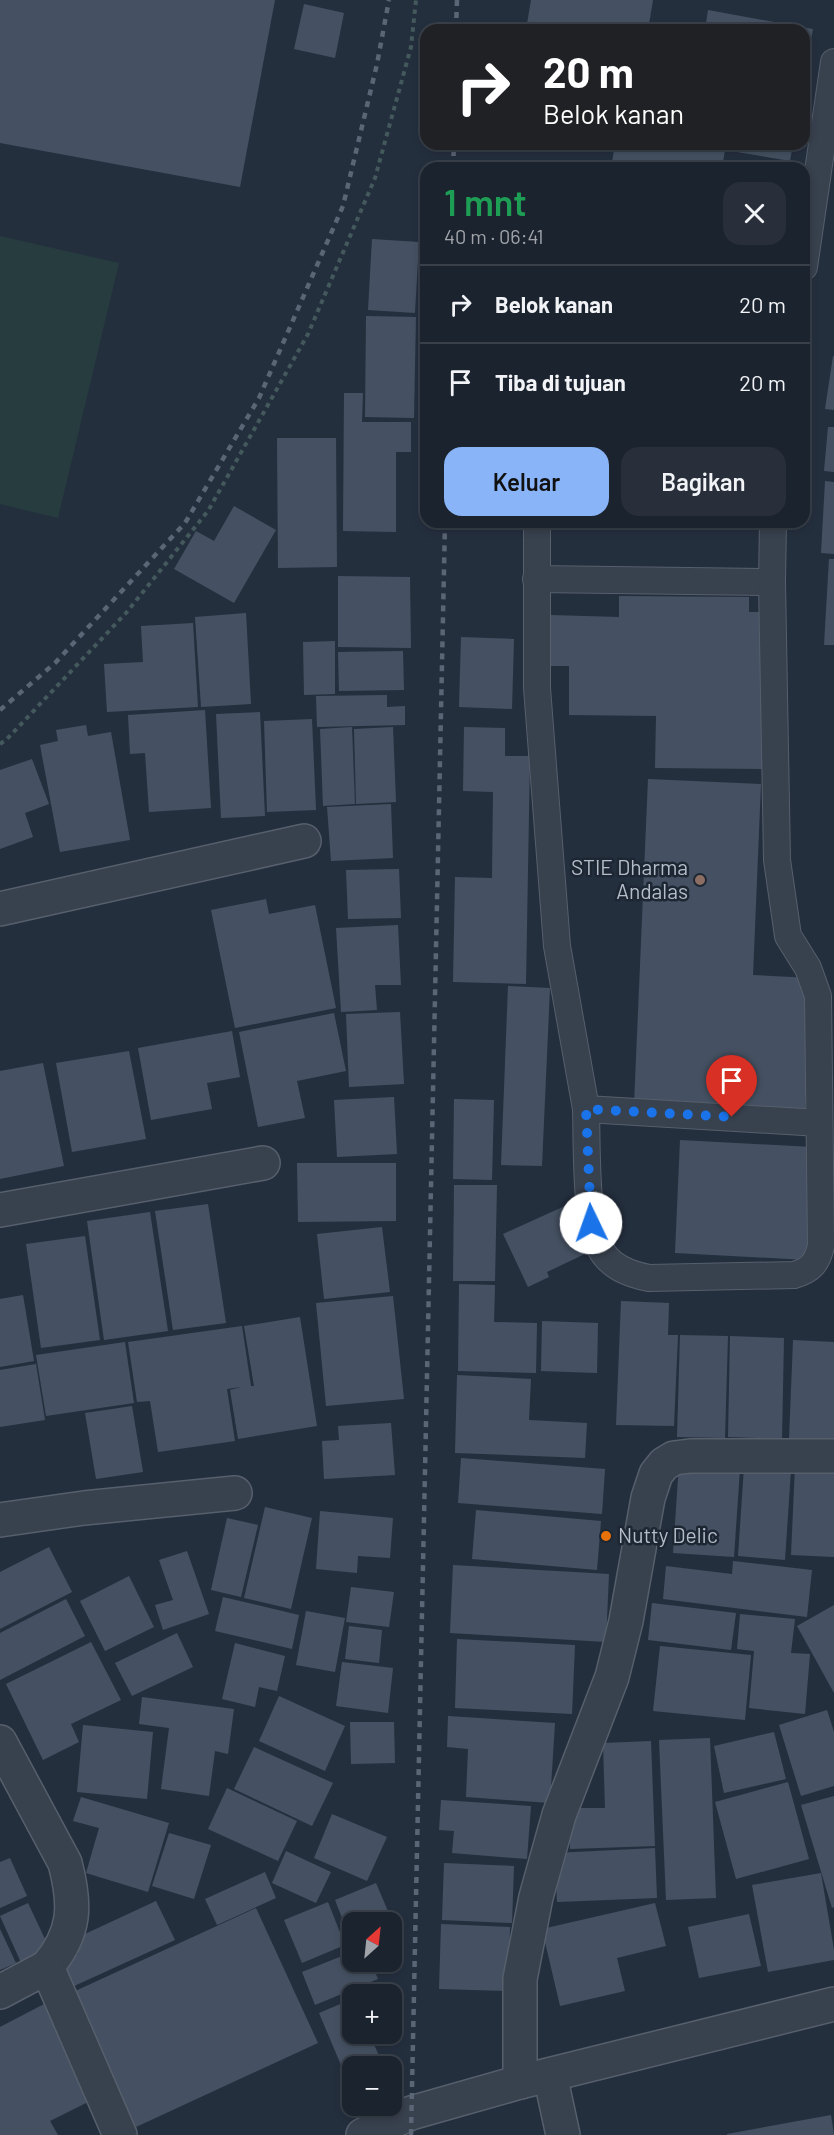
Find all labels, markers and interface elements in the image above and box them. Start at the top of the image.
text: 20 m [543,46,634,96]
icon: right [444,48,522,126]
text: Belok kanan [543,97,684,129]
text: 1 mnt [444,180,527,223]
button: close [723,182,786,245]
text: 40 m · 06:41 [444,224,544,248]
icon: right [444,288,477,321]
text: Belok kanan [495,291,613,317]
text: 20 m [739,291,786,317]
icon: arrive [444,366,477,399]
text: Tiba di tujuan [495,369,626,395]
text: 20 m [739,369,786,395]
button: Keluar [444,447,609,516]
button: Bagikan [621,447,786,516]
place label: STIE Dharma Andalas [571,854,688,903]
marker: STIE Dharma Andalas [693,873,707,887]
pin [706,1055,757,1117]
icon: arrive [715,1064,748,1097]
position arrow [559,1191,623,1255]
place label: Nutty Delic [618,1522,718,1547]
marker: Nutty Delic [599,1529,613,1543]
north arrow [342,1912,402,1972]
map controls [342,1912,402,2116]
button: + [342,1984,402,2044]
button: − [342,2056,402,2116]

